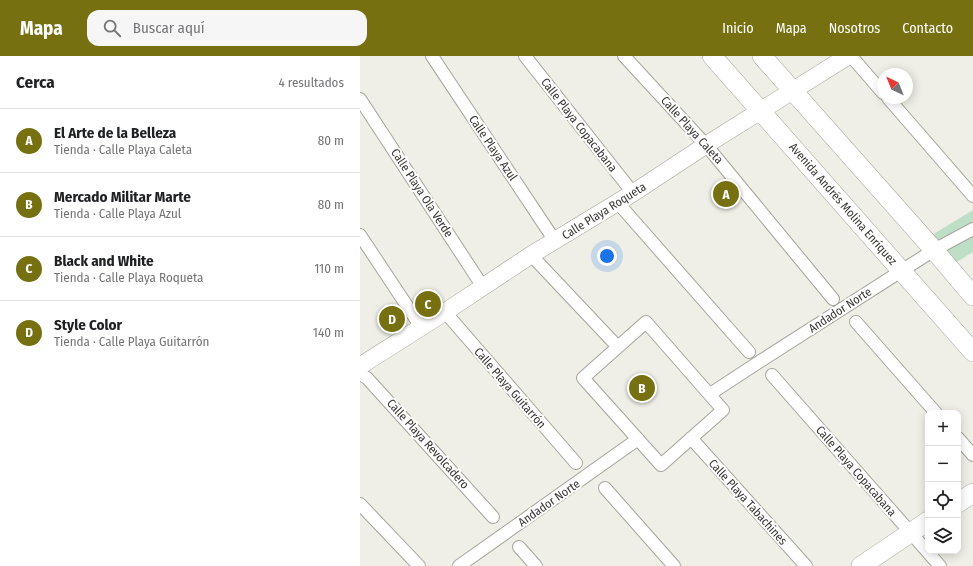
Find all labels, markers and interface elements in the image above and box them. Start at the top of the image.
search box [87,10,367,46]
text: Mapa [20,17,63,40]
icon: search [101,17,123,39]
text: Buscar aquí [133,19,205,37]
text: Inicio [722,20,754,37]
text: Mapa [776,20,807,37]
text: Nosotros [829,20,880,37]
text: Contacto [902,20,953,37]
north arrow [877,68,913,104]
text: Cerca [16,72,55,93]
text: 4 resultados [278,75,344,90]
street label: Calle Playa Copacabana [538,75,620,175]
street label: Calle Playa Caleta [658,93,726,167]
street label: Calle Playa Azul [466,113,520,183]
text: El Arte de la Belleza [54,124,176,142]
text: A [25,133,33,148]
text: 80 m [318,133,344,148]
street label: Avenida Andrés Molina Enríquez [786,140,900,268]
text: Tienda · Calle Playa Caleta [54,142,192,157]
street label: Calle Playa Ola Verde [388,146,456,240]
street label: Calle Playa Roqueta [559,179,649,243]
pin: A [713,179,739,209]
text: Mercado Militar Marte [54,188,191,206]
text: B [25,197,33,212]
text: 80 m [318,197,344,212]
text: Tienda · Calle Playa Azul [54,206,181,221]
your location [597,246,617,266]
text: Black and White [54,252,154,270]
text: C [26,261,32,276]
text: 110 m [314,261,344,276]
text: Tienda · Calle Playa Roqueta [54,270,203,285]
street label: Andador Norte [806,284,874,336]
pin: C [415,289,441,319]
pin: D [379,304,405,334]
text: Style Color [54,316,122,334]
text: D [25,325,33,340]
text: 140 m [313,325,344,340]
text: Tienda · Calle Playa Guitarrón [54,334,209,349]
street label: Calle Playa Guitarrón [471,345,549,431]
pin: B [629,373,655,403]
street label: Calle Playa Revolcadero [384,396,472,492]
map controls [925,410,961,554]
button: + [925,410,961,446]
street label: Calle Playa Copacabana [813,423,899,519]
button: − [925,446,961,482]
street label: Calle Playa Tabachines [706,456,790,548]
street label: Andador Norte [515,477,583,529]
button: locate [925,482,961,518]
button: layers [925,518,961,554]

